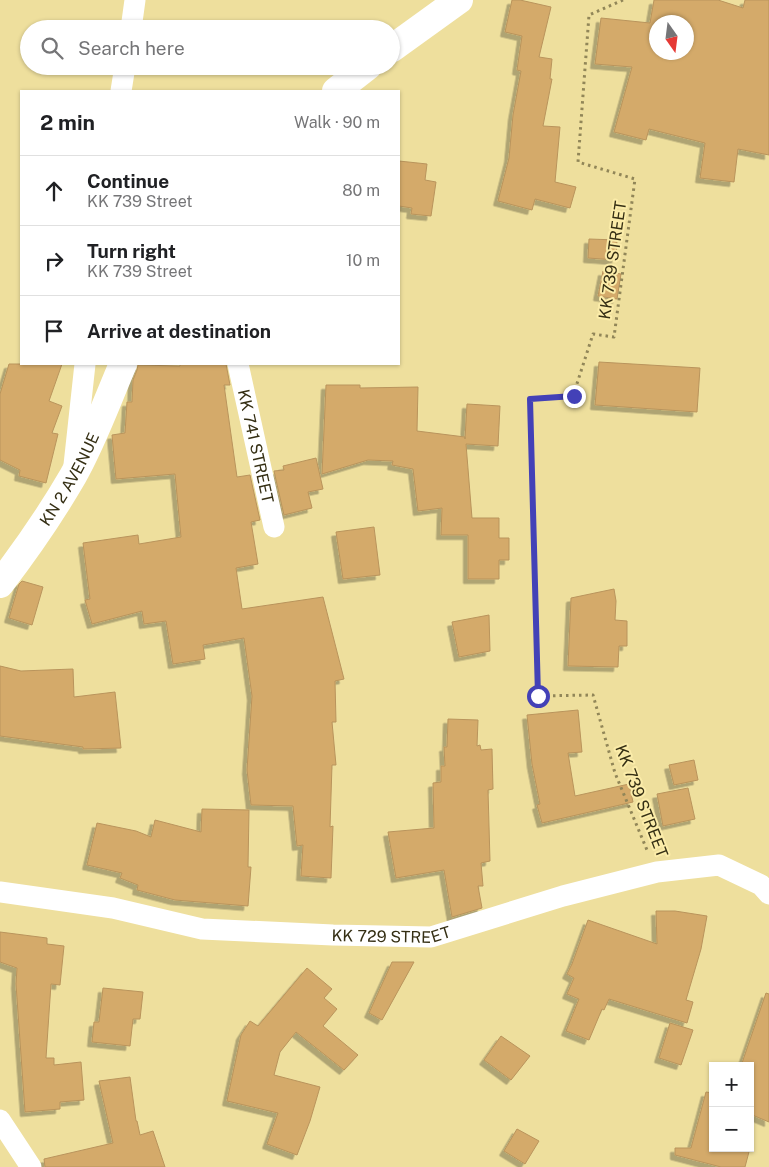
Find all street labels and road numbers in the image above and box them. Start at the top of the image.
street label: KK 739 STREET [595,199,630,320]
street label: KK 741 STREET [234,387,278,505]
street label: KN 2 AVENUE [36,430,103,529]
street label: KK 739 STREET [611,742,672,861]
street label: KK 729 STREET [331,922,454,947]

